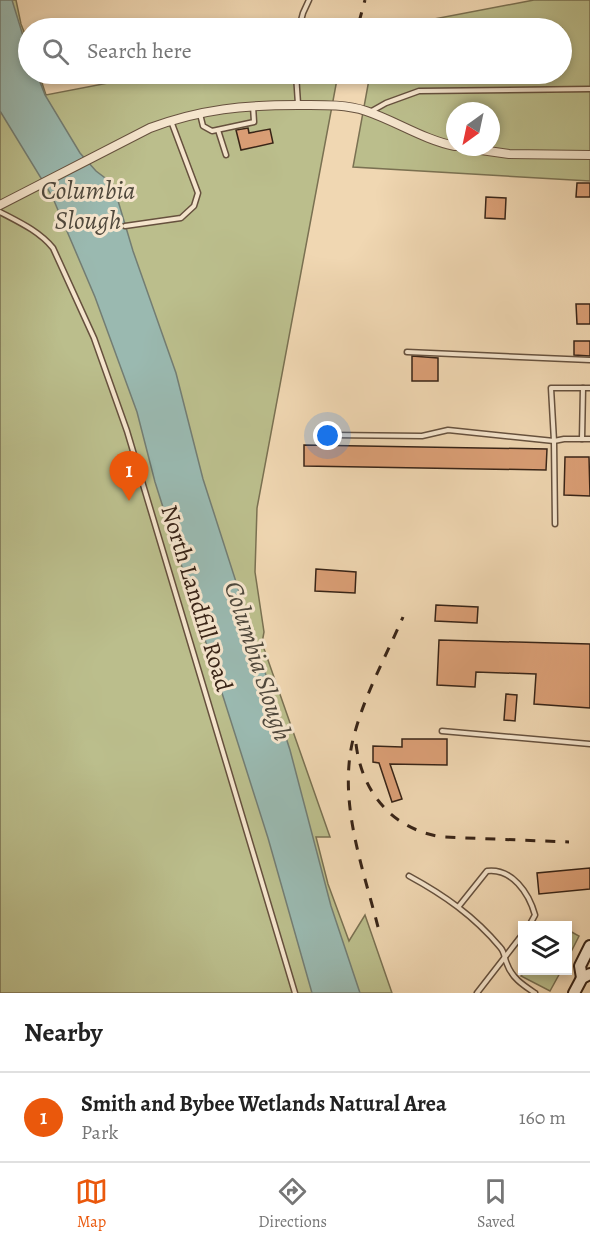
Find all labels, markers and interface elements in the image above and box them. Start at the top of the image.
search box [18,18,572,84]
icon: search [39,35,72,68]
text: Search here [87,36,192,66]
north arrow [446,102,500,156]
water label: Columbia Slough [41,173,135,238]
your location [313,421,342,450]
pin: 1 [110,452,148,501]
street label: North Landfill Road [153,501,241,695]
water label: Columbia Slough [216,577,300,745]
map controls [518,921,572,975]
button: layers [518,921,572,975]
text: Nearby [24,1015,103,1050]
text: Smith and Bybee Wetlands Natural Area [81,1089,447,1119]
text: 1 [40,1104,47,1131]
text: 160 m [519,1104,566,1131]
text: Park [81,1119,119,1146]
tab: Map [75,1175,108,1233]
tab: Directions [258,1175,327,1233]
tab: Saved [477,1175,515,1233]

